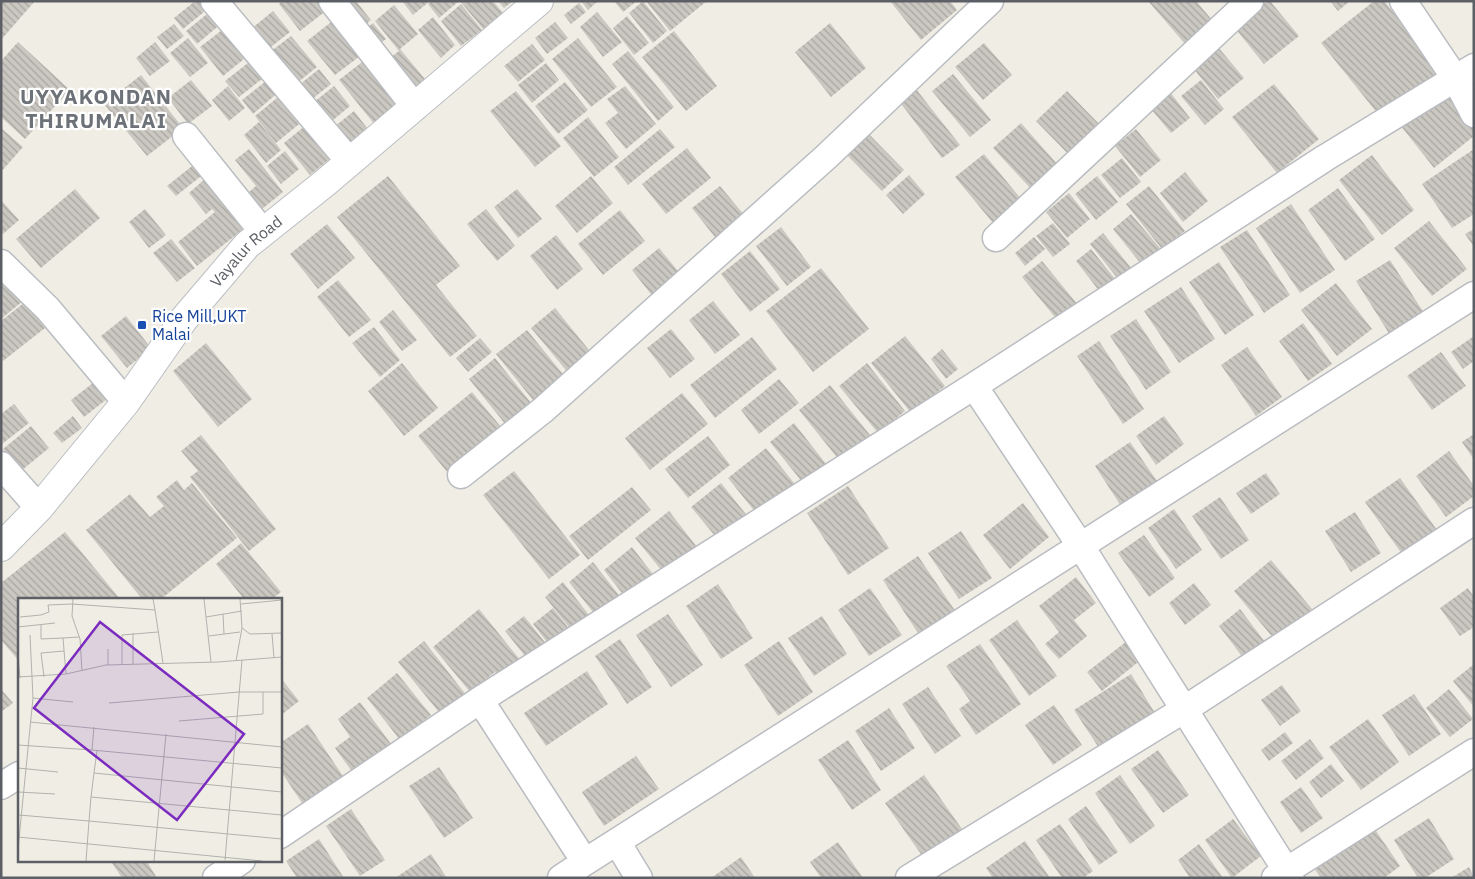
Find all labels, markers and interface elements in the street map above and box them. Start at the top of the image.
district label: UYYAKONDAN THIRUMALAI [20,82,172,134]
street label: Vayalur Road [206,211,286,291]
place label: Rice Mill,UKT Malai [152,306,246,344]
marker: Rice Mill,UKT Malai [136,319,148,331]
inset map [18,598,281,862]

